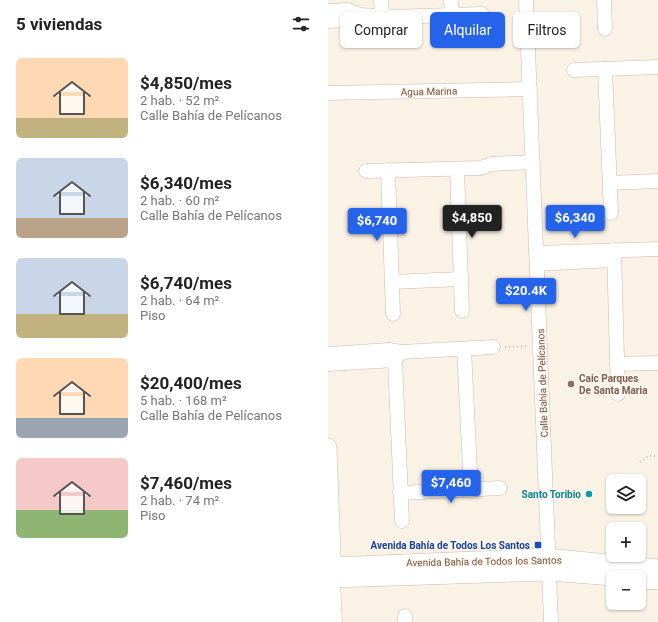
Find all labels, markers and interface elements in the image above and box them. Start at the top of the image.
chip: Comprar [340,12,422,48]
chip: Alquilar [430,12,505,48]
chip: Filtros [513,12,580,48]
icon: filters [290,13,312,35]
text: 5 viviendas [16,14,102,34]
text: $4,850/mes [140,73,232,93]
icon: home [48,74,96,122]
street label: Agua Marina [401,86,457,97]
text: 2 hab. · 52 m² [140,93,219,108]
text: Calle Bahía de Pelícanos [140,108,282,123]
text: $6,340/mes [140,173,232,193]
icon: home [48,174,96,222]
text: 2 hab. · 60 m² [140,193,219,208]
pin: $4,850 [439,205,505,239]
pin: $6,340 [542,205,608,239]
text: Calle Bahía de Pelícanos [140,208,282,223]
pin: $6,740 [344,208,410,242]
text: $4,850 [452,210,492,225]
text: $6,340 [555,210,595,225]
text: $6,740 [357,213,397,228]
text: $6,740/mes [140,273,232,293]
icon: home [48,274,96,322]
pin: $20.4K [493,278,559,312]
text: $20.4K [505,283,547,298]
text: 2 hab. · 64 m² [140,293,219,308]
text: Piso [140,308,166,323]
street label: Calle Bahía de Pelícanos [535,328,550,438]
text: $20,400/mes [140,373,242,393]
place label: Caic Parques De Santa Maria [579,373,648,396]
icon: home [48,374,96,422]
marker: Caic Parques De Santa Maria [566,379,576,389]
text: 5 hab. · 168 m² [140,393,227,408]
text: Calle Bahía de Pelícanos [140,408,282,423]
pin: $7,460 [418,470,484,504]
text: $7,460/mes [140,473,232,493]
icon: home [48,474,96,522]
map controls [606,474,646,610]
button: layers [606,474,646,514]
text: $7,460 [431,475,471,490]
place label: Santo Toribio [522,489,581,500]
marker: Santo Toribio [584,489,594,499]
text: 2 hab. · 74 m² [140,493,219,508]
text: Piso [140,508,166,523]
button: + [606,522,646,562]
place label: Avenida Bahía de Todos Los Santos [371,540,530,551]
marker: Avenida Bahía de Todos Los Santos [533,540,543,550]
street label: Avenida Bahía de Todos los Santos [406,555,562,568]
button: − [606,570,646,610]

